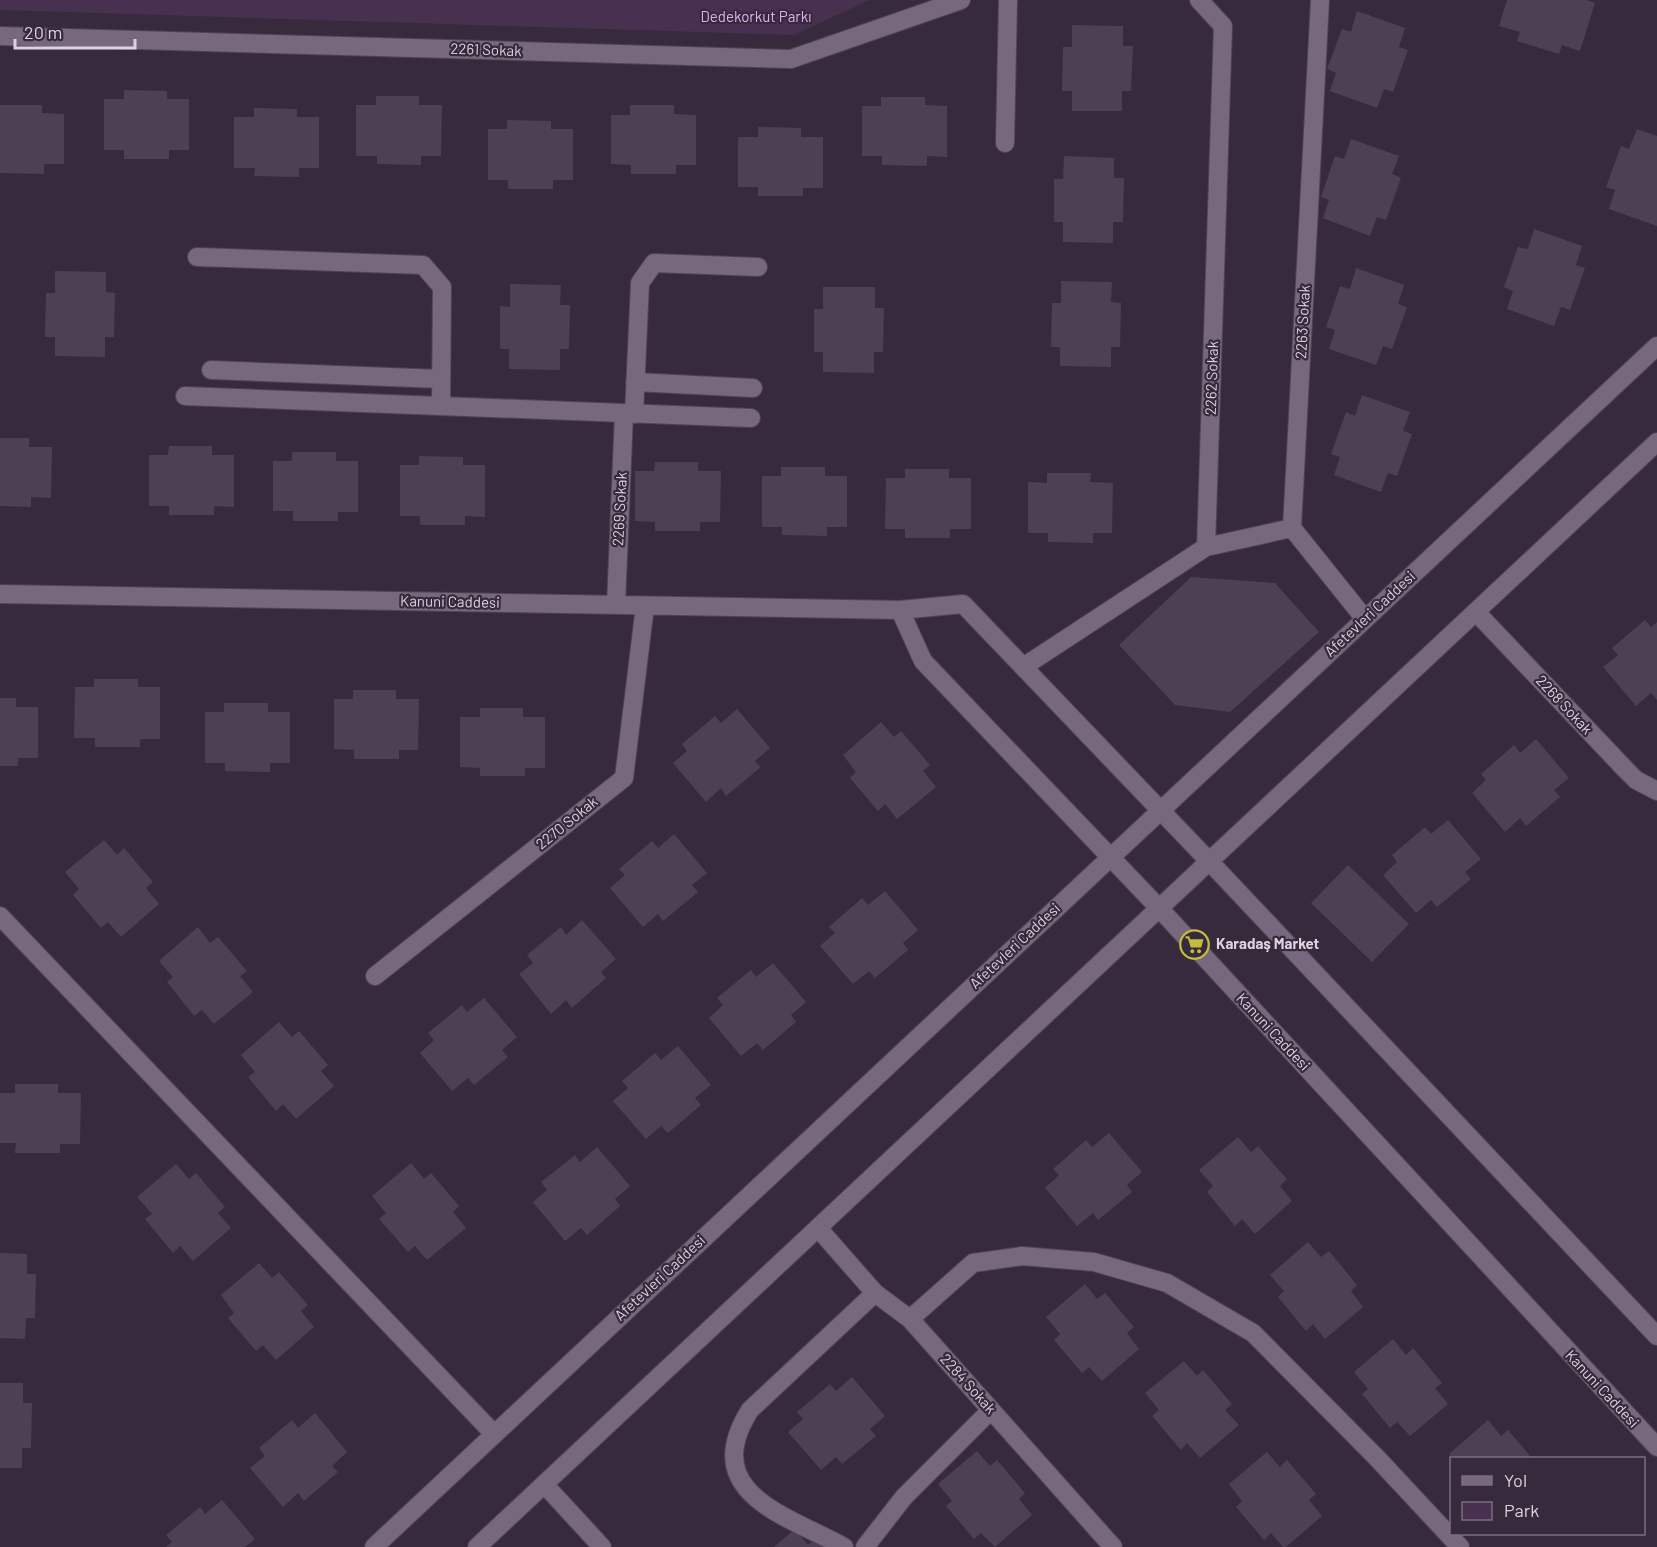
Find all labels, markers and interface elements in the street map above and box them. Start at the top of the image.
park label: Dedekorkut Parkı [701,7,812,25]
scale bar [15,12,135,50]
text: 20 m [24,21,62,43]
street label: 2261 Sokak [450,39,522,59]
street label: 2263 Sokak [1291,284,1313,359]
street label: 2262 Sokak [1201,340,1221,415]
street label: 2269 Sokak [608,471,630,546]
street label: Afetevleri Caddesi [1320,567,1418,660]
street label: Kanuni Caddesi [400,591,500,611]
street label: 2268 Sokak [1533,671,1597,738]
street label: 2270 Sokak [532,792,601,853]
street label: Afetevleri Caddesi [965,899,1063,992]
supermarket icon: Karadaş Market [1179,928,1211,960]
place label: Karadaş Market [1216,934,1320,952]
street label: Kanuni Caddesi [1233,989,1314,1074]
street label: Afetevleri Caddesi [610,1231,708,1324]
street label: Kanuni Caddesi [1562,1346,1643,1431]
street label: 2284 Sokak [937,1350,1001,1417]
legend [1450,1457,1645,1535]
text: Yol [1504,1469,1527,1491]
text: Park [1504,1499,1539,1521]

